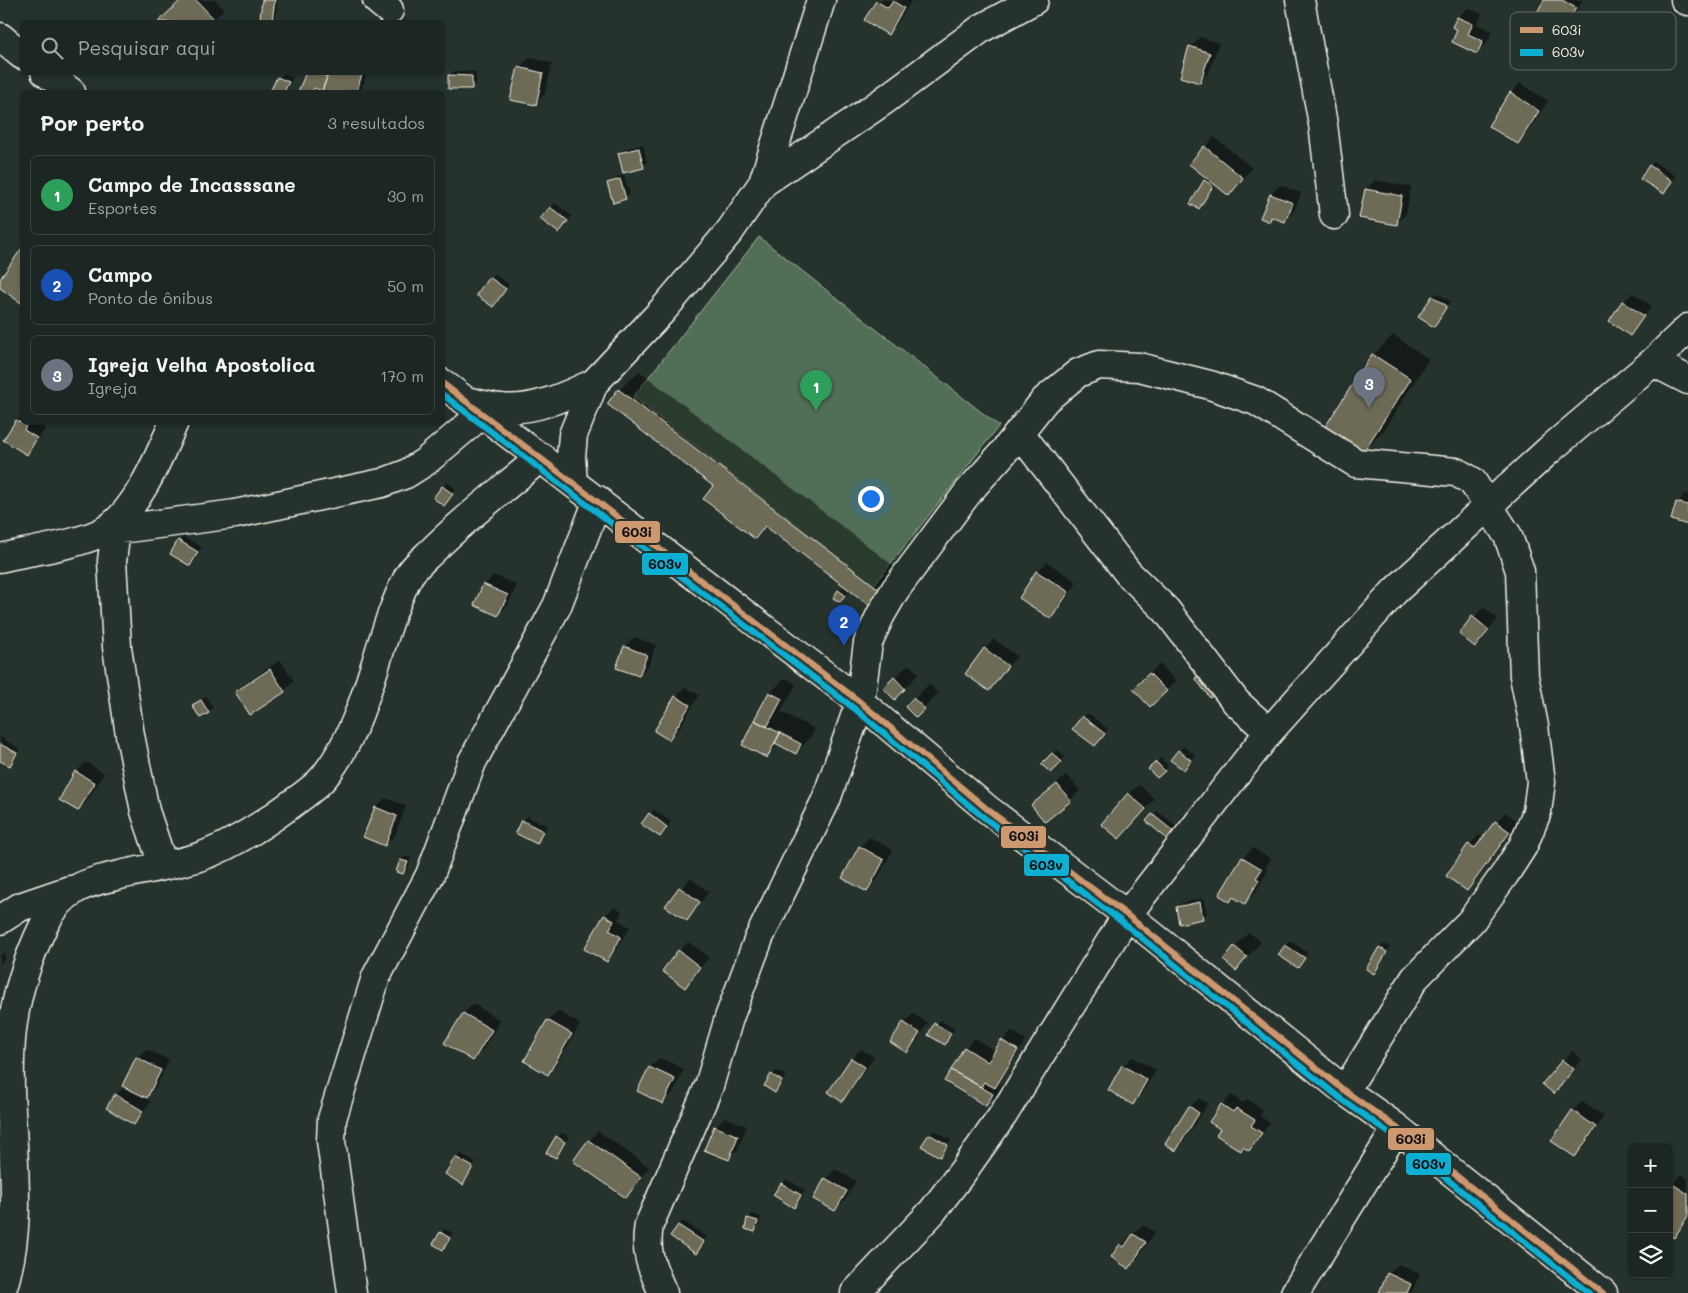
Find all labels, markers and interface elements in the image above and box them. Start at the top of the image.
legend [1510,12,1676,70]
search box [20,20,445,75]
text: 603i [1552,20,1582,39]
icon: search [38,34,66,62]
text: Pesquisar aqui [78,35,216,60]
text: 603v [1552,42,1585,61]
text: Por perto [40,109,144,136]
text: 3 resultados [328,112,425,133]
text: Campo de Incasssane [88,172,296,197]
text: 1 [53,185,61,206]
text: 30 m [387,185,424,206]
text: Esportes [88,197,157,218]
text: Campo [88,262,152,287]
text: 2 [53,275,61,296]
text: 50 m [387,275,424,296]
text: Ponto de ônibus [88,287,213,308]
text: Igreja Velha Apostolica [88,352,315,377]
text: 3 [52,365,62,386]
text: 170 m [380,365,424,386]
pin: 3 [1353,367,1385,408]
pin: 1 [800,370,832,411]
text: Igreja [88,377,138,398]
your location [858,486,884,512]
line badge: 603i [614,520,661,544]
text: 603i [622,522,652,541]
line badge: 603v [641,552,689,576]
text: 603v [648,554,682,573]
pin: 2 [828,605,860,646]
line badge: 603i [1000,825,1047,849]
text: 603i [1009,826,1039,845]
line badge: 603v [1023,853,1070,877]
text: 603v [1029,855,1063,874]
line badge: 603i [1387,1127,1435,1151]
text: 603i [1396,1129,1426,1148]
map controls [1628,1143,1673,1278]
button: + [1628,1143,1673,1188]
line badge: 603v [1405,1152,1452,1176]
text: 603v [1412,1154,1446,1173]
button: − [1628,1188,1673,1233]
button: layers [1628,1233,1673,1278]

